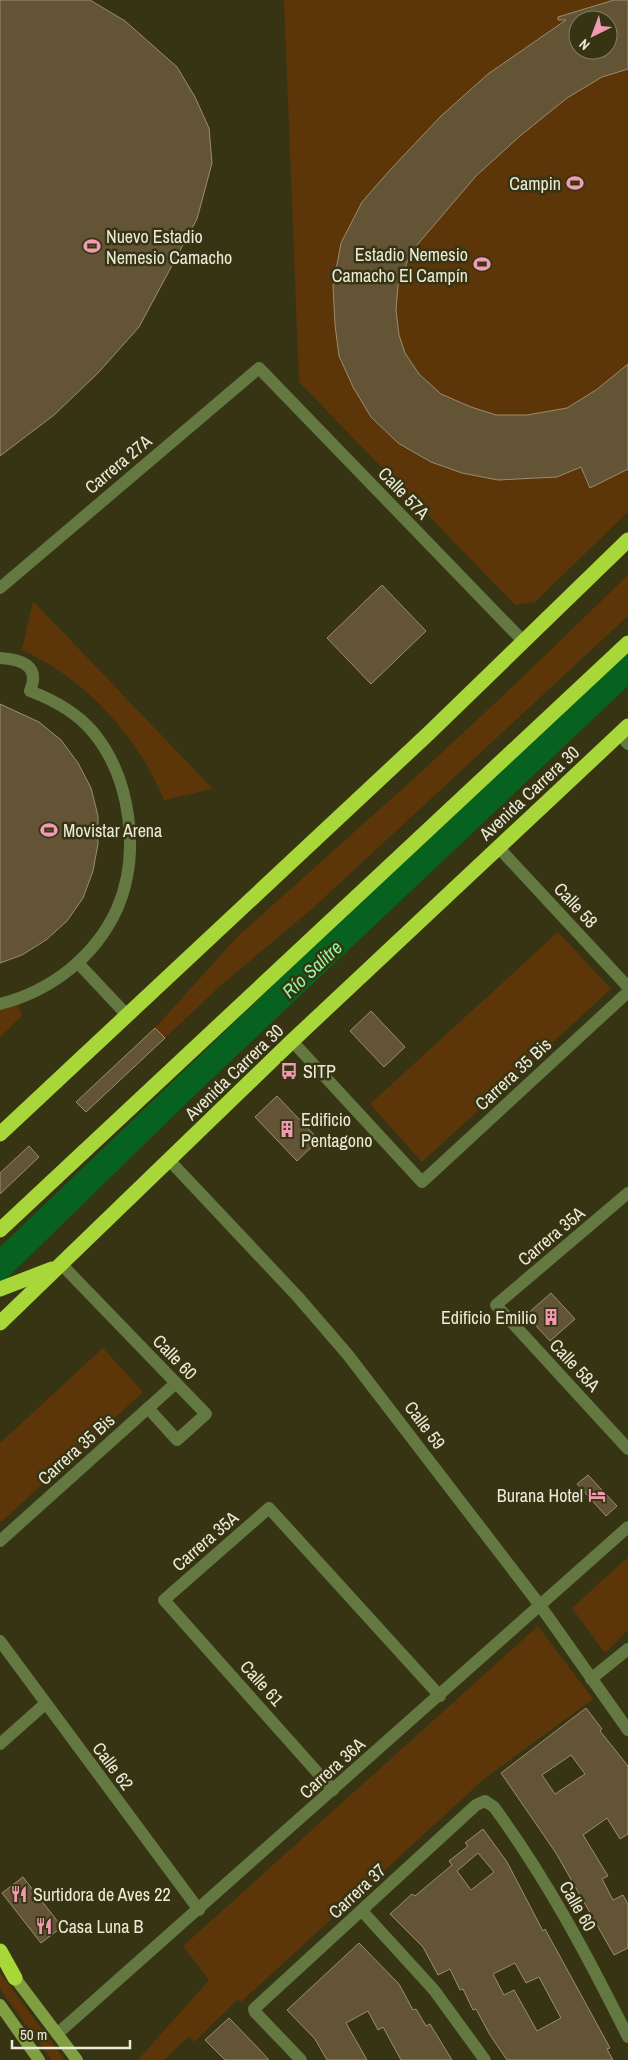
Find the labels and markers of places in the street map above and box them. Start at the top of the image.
place label: Campin [509,171,561,196]
sports icon: Campin [565,173,585,193]
place label: Nuevo Estadio Nemesio Camacho [106,224,232,270]
sports icon: Nuevo Estadio Nemesio Camacho [82,236,102,256]
place label: Estadio Nemesio Camacho El Campín [332,242,468,288]
sports icon: Estadio Nemesio Camacho El Campín [472,254,492,274]
place label: Movistar Arena [63,818,162,843]
sports icon: Movistar Arena [39,820,59,840]
place label: SITP [303,1059,336,1084]
bus stop icon: SITP [279,1061,299,1081]
place label: Edificio Pentagono [301,1107,372,1153]
building icon: Edificio Pentagono [277,1119,297,1139]
place label: Edificio Emilio [441,1305,537,1330]
building icon: Edificio Emilio [541,1307,561,1327]
place label: Burana Hotel [497,1483,583,1508]
hotel icon: Burana Hotel [587,1485,607,1505]
place label: Surtidora de Aves 22 [33,1882,171,1907]
restaurant icon: Surtidora de Aves 22 [9,1884,29,1904]
place label: Casa Luna B [58,1914,143,1939]
restaurant icon: Casa Luna B [34,1916,54,1936]

